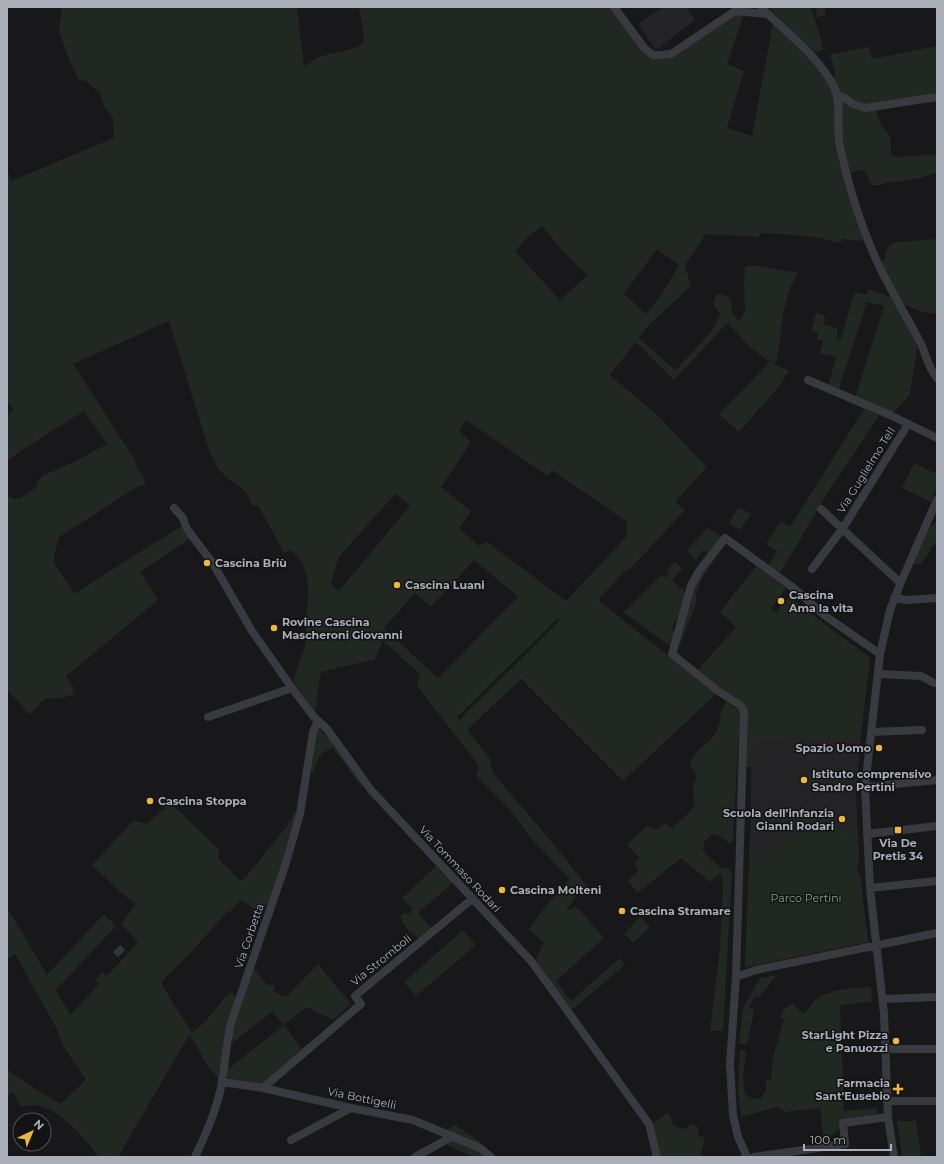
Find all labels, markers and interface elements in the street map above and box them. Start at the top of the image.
street label: Via Guglielmo Tell [834,425,898,515]
place label: Cascina Briù [215,556,287,570]
marker: Cascina Briù [202,558,212,568]
place label: Cascina Luani [405,578,485,592]
marker: Cascina Luani [392,580,402,590]
place label: Cascina Ama la vita [788,588,854,615]
marker: Cascina Ama la vita [776,596,786,606]
place label: Rovine Cascina Mascheroni Giovanni [282,615,403,642]
marker: Rovine Cascina Mascheroni Giovanni [269,623,279,633]
place label: Spazio Uomo [795,741,871,755]
marker: Spazio Uomo [874,743,884,753]
place label: Istituto comprensivo Sandro Pertini [812,767,932,794]
marker: Istituto comprensivo Sandro Pertini [799,775,809,785]
place label: Cascina Stoppa [158,794,247,808]
marker: Cascina Stoppa [145,796,155,806]
place label: Scuola dell’infanzia Gianni Rodari [723,806,834,833]
marker: Scuola dell’infanzia Gianni Rodari [837,814,847,824]
street label: Via Tommaso Rodari [416,823,504,915]
marker: Via De Pretis 34 [893,825,903,835]
place label: Via De Pretis 34 [873,836,924,863]
place label: Cascina Molteni [510,883,601,897]
marker: Cascina Molteni [497,885,507,895]
park label: Parco Pertini [770,891,842,905]
street label: Via Corbetta [231,902,267,970]
place label: Cascina Stramare [630,904,731,918]
marker: Cascina Stramare [617,906,627,916]
street label: Via Stromboli [348,931,414,989]
place label: StarLight Pizza e Panuozzi [802,1028,888,1055]
marker: StarLight Pizza e Panuozzi [891,1036,901,1046]
place label: Farmacia Sant'Eusebio [815,1076,890,1103]
street label: Via Bottigelli [326,1084,398,1112]
marker: Farmacia Sant'Eusebio [893,1084,903,1094]
north arrow [12,1112,52,1152]
text: N [31,1117,47,1133]
scale bar [804,1126,891,1152]
text: 100 m [810,1132,846,1147]

